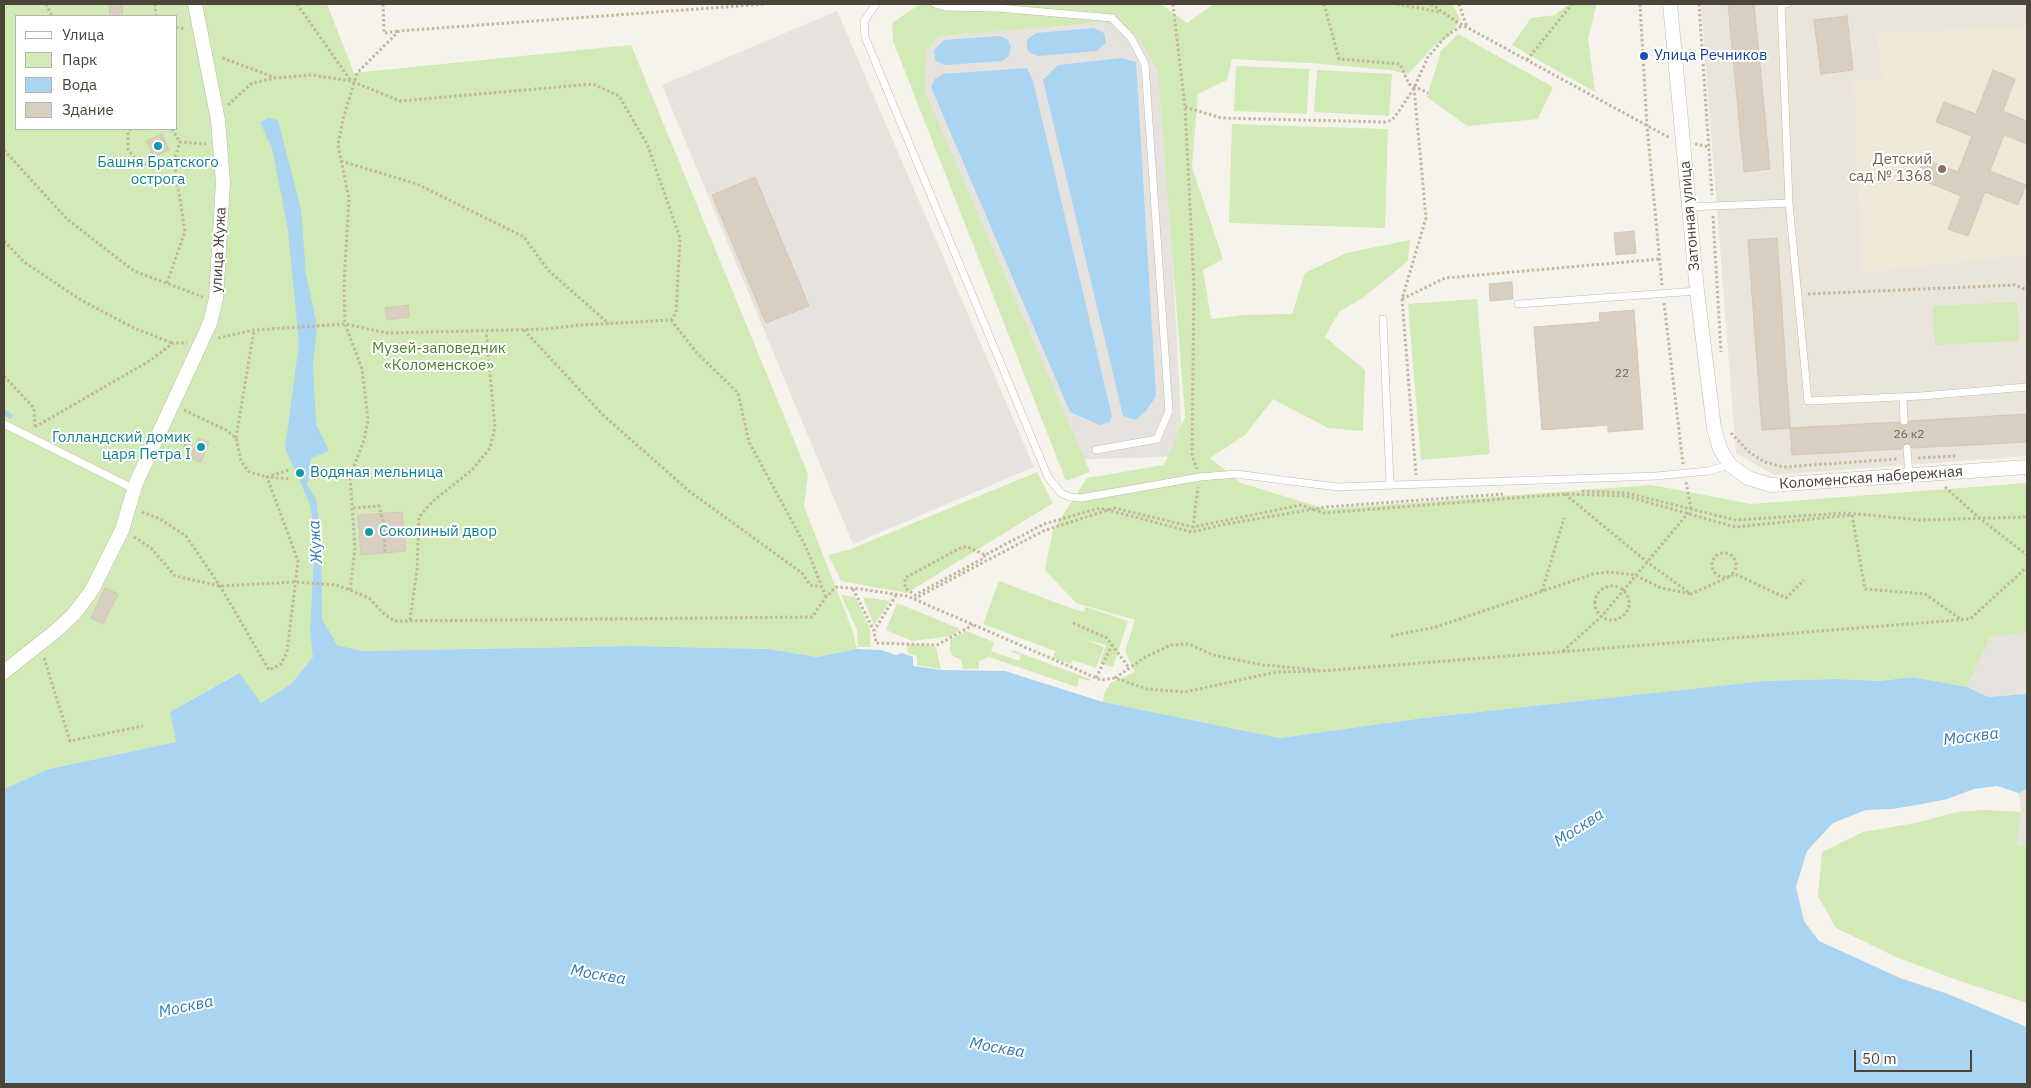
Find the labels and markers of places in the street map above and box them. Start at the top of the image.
place label: Улица Речников [1654,47,1767,65]
marker: Улица Речников [1638,50,1650,62]
marker: Башня Братского острога [152,140,164,152]
place label: Детский сад № 1368 [1849,151,1932,186]
place label: Башня Братского острога [97,154,219,189]
marker: Детский сад № 1368 [1936,163,1948,175]
place label: Голландский домик царя Петра I [52,429,191,464]
marker: Голландский домик царя Петра I [195,441,207,453]
place label: Водяная мельница [310,464,443,482]
marker: Водяная мельница [294,467,306,479]
place label: Соколиный двор [379,523,497,541]
marker: Соколиный двор [363,526,375,538]

